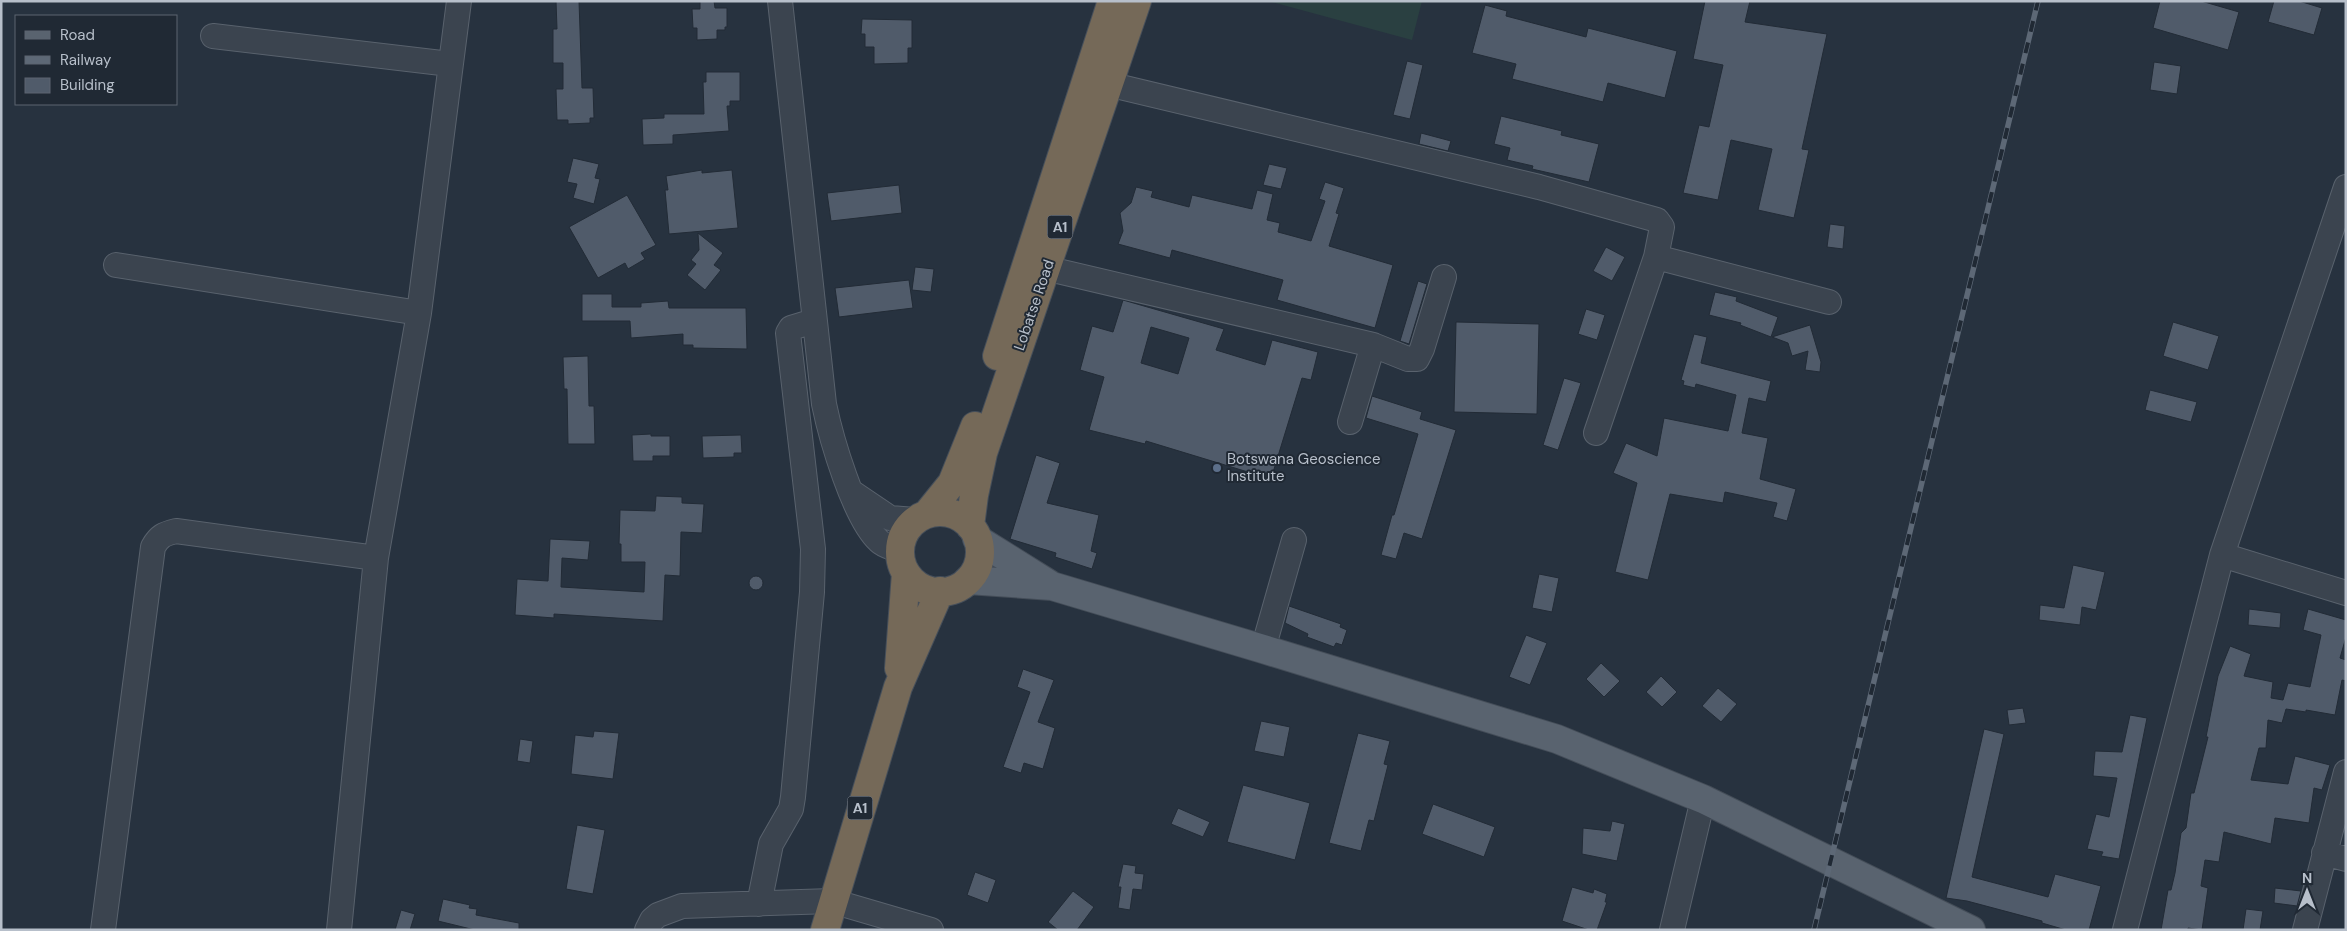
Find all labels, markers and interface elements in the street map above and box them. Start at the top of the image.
legend [15,15,178,105]
text: Road [60,25,95,45]
text: Railway [60,50,112,70]
text: Building [60,75,115,95]
road number: A1 [1048,216,1072,238]
street label: Lobatse Road [1009,257,1059,353]
place label: Botswana Geoscience Institute [1227,449,1381,486]
marker: Botswana Geoscience Institute [1211,462,1223,474]
road number: A1 [848,796,872,820]
north arrow [2282,866,2332,916]
text: N [2302,869,2312,887]

